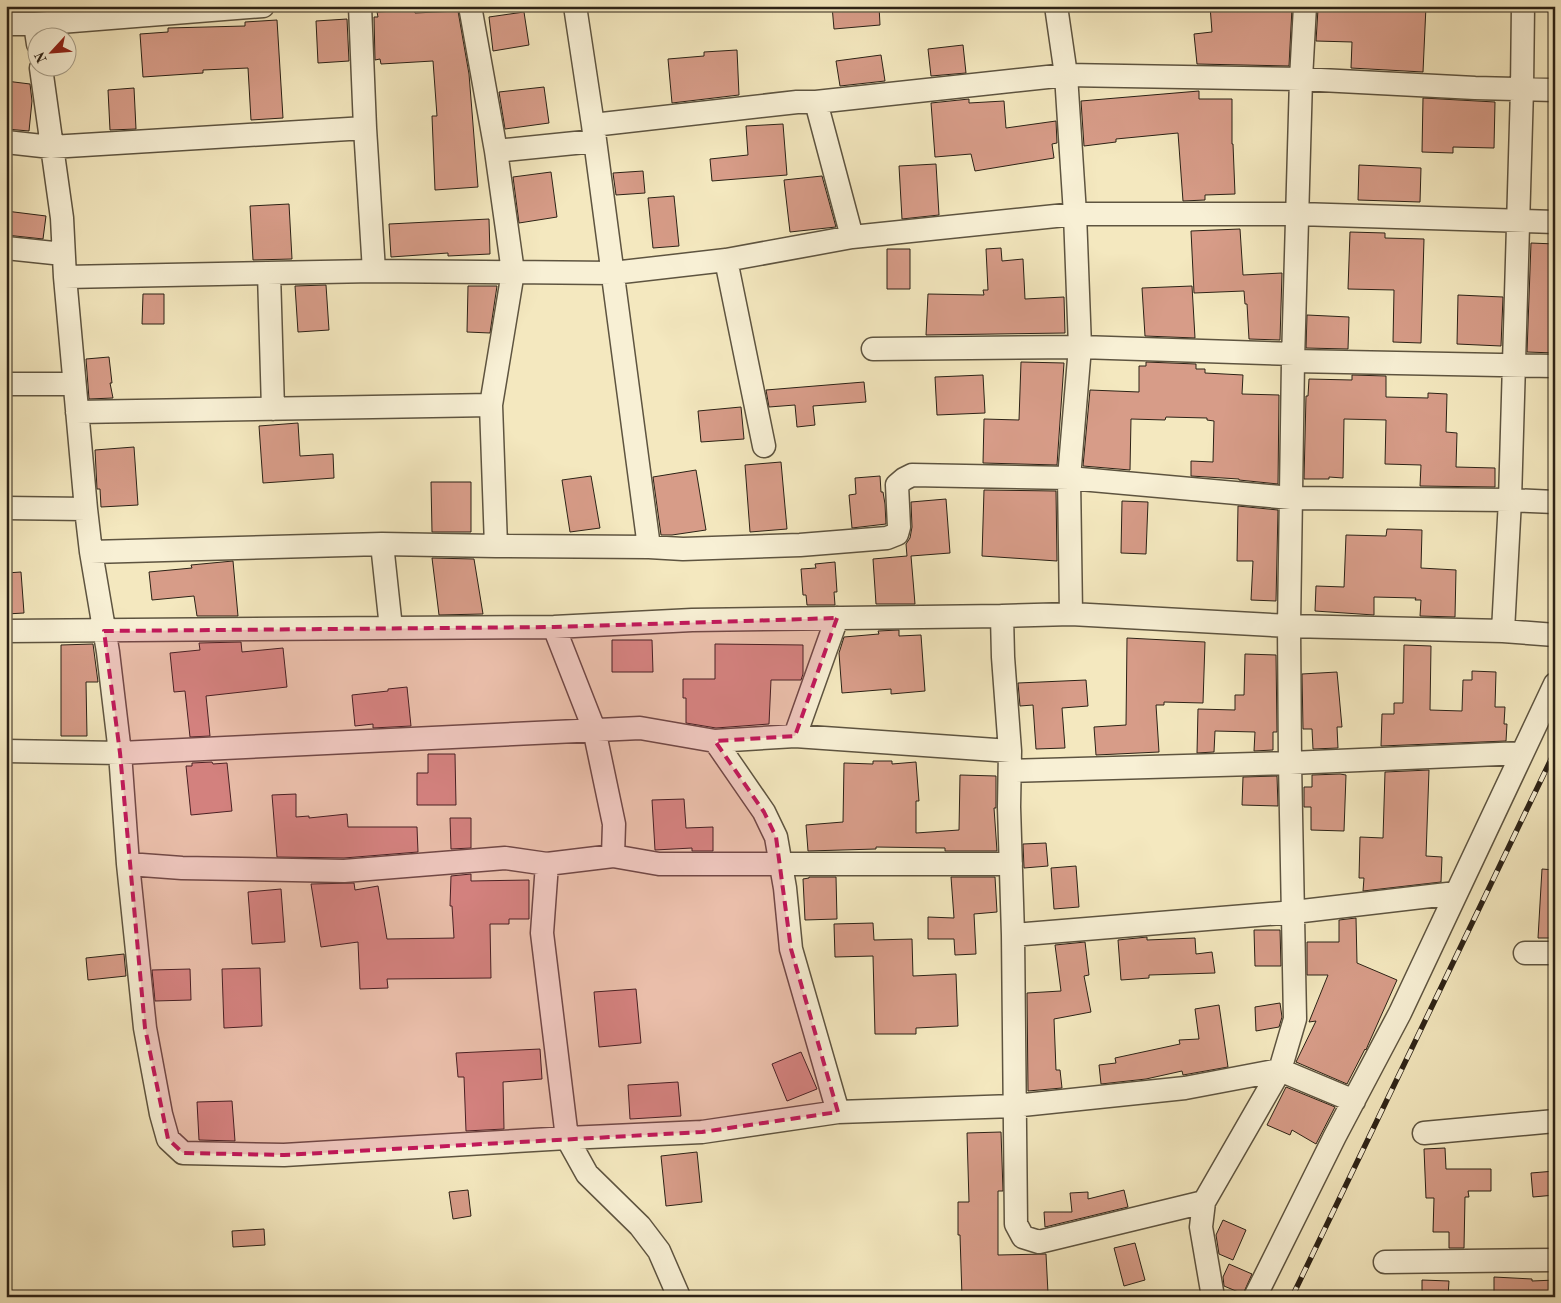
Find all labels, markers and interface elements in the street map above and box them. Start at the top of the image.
north arrow [28,28,78,78]
text: N [32,49,50,65]

